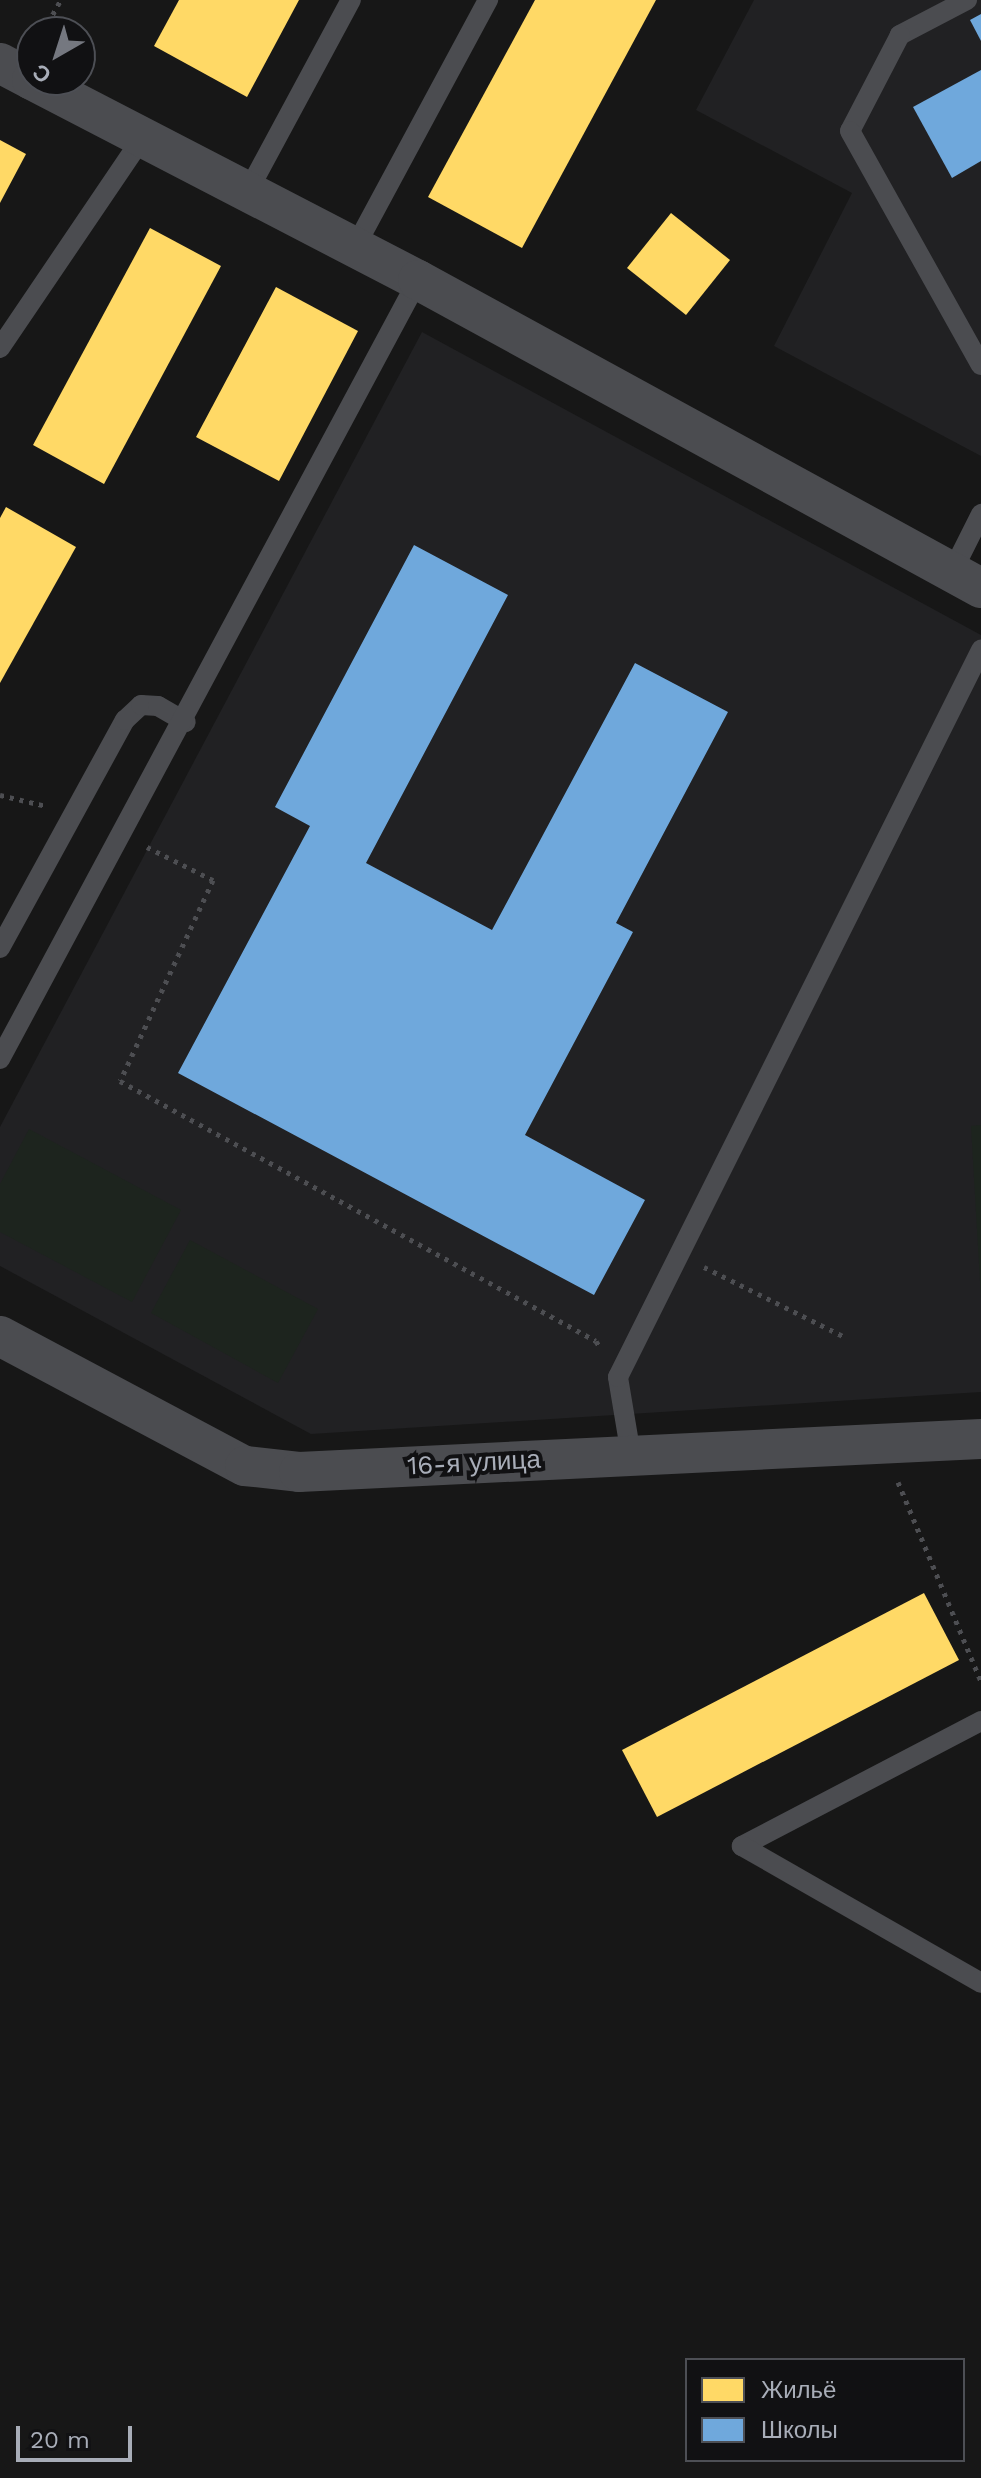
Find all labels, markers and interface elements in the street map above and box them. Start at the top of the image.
north arrow [16,16,96,96]
text: С [28,59,56,88]
street label: 16-я улица [406,1444,542,1482]
legend [685,2358,965,2462]
text: Жильё [761,2376,836,2404]
scale bar [20,2410,136,2460]
text: Школы [761,2416,838,2444]
text: 20 m [30,2426,90,2454]

